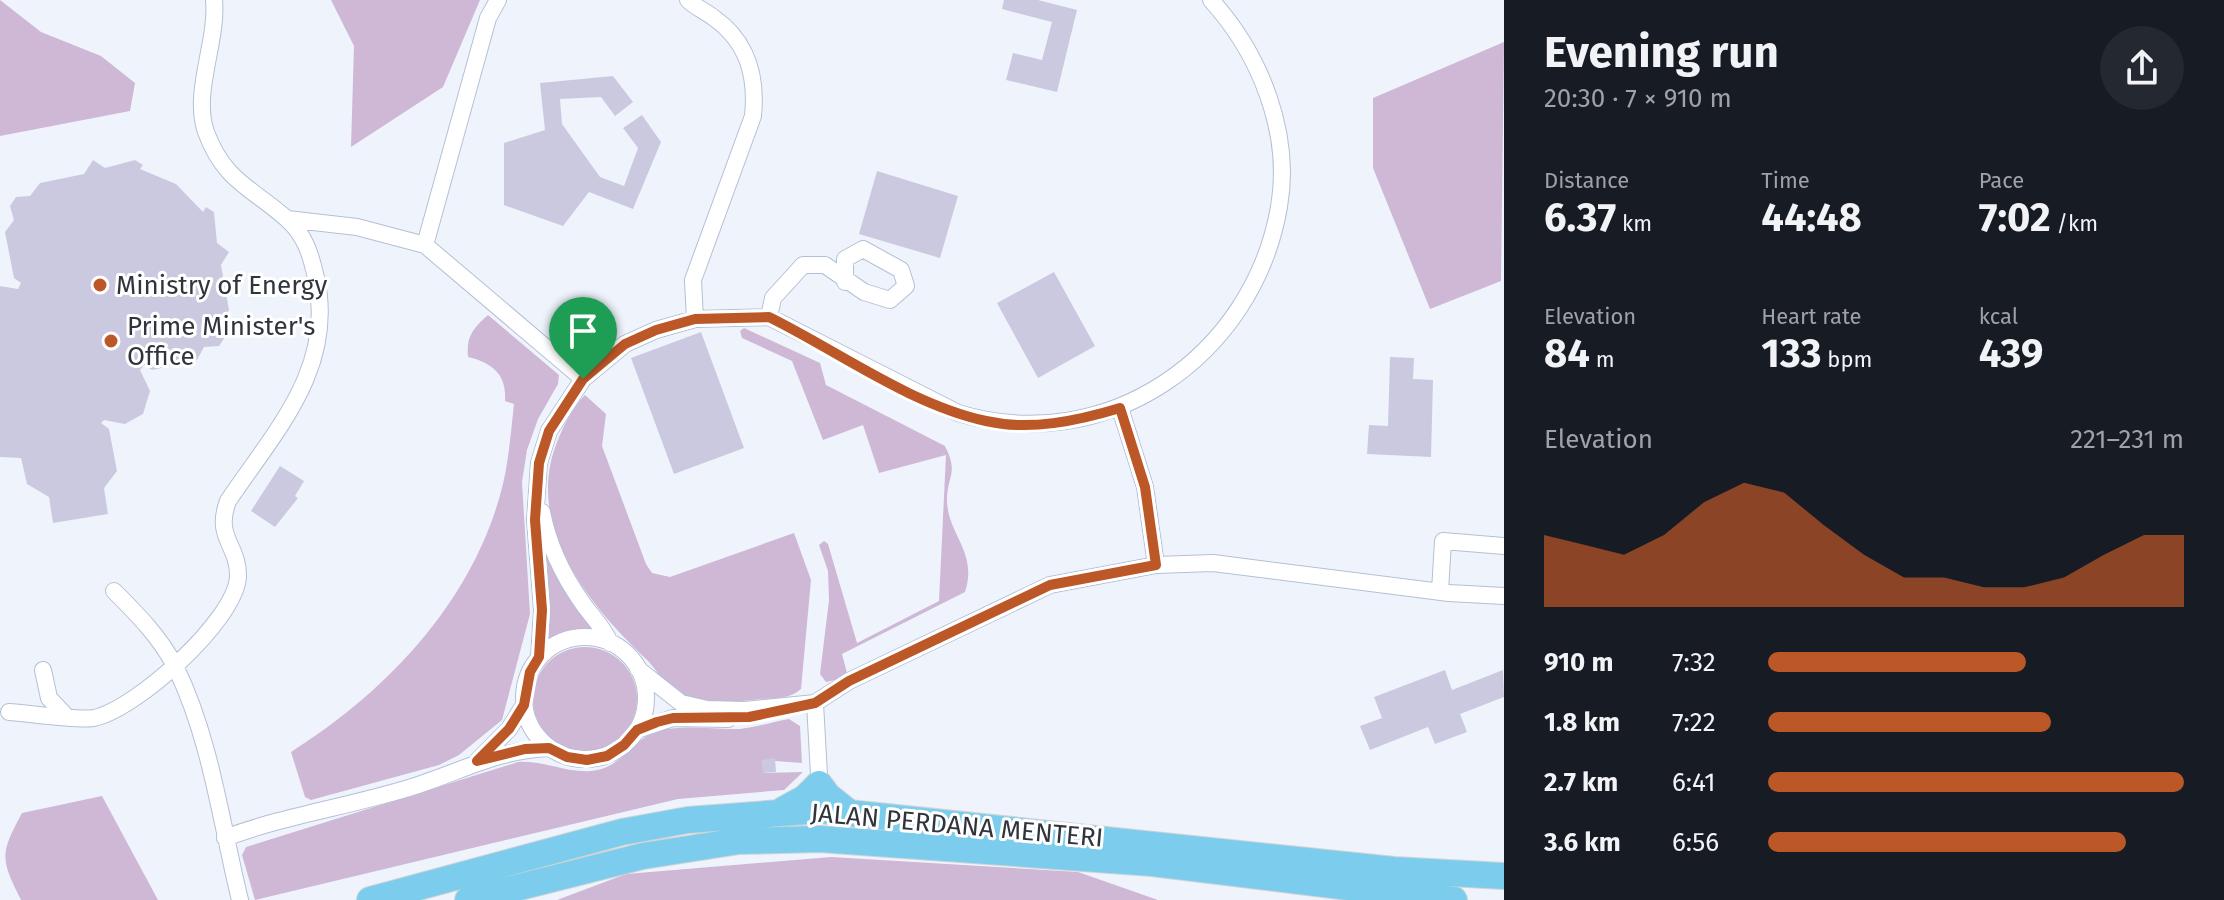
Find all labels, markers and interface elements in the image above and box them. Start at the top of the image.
text: Evening run [1544,26,1779,79]
button: share [2100,26,2184,110]
text: 20:30 · 7 × 910 m [1544,83,1732,114]
text: Distance [1544,167,1629,194]
text: Time [1761,167,1810,194]
text: Pace [1979,167,2024,194]
text: 6.37 [1544,194,1616,242]
text: 44:48 [1761,194,1862,242]
text: 7:02 [1979,194,2051,242]
text: km [1616,210,1652,237]
text: /km [2051,210,2098,237]
place label: Ministry of Energy [116,270,327,301]
marker: Ministry of Energy [91,276,109,294]
pin [549,297,617,379]
text: Elevation [1544,303,1636,330]
text: Heart rate [1761,303,1862,330]
text: kcal [1979,303,2018,330]
icon: arrive [561,309,605,353]
place label: Prime Minister's Office [127,311,315,372]
text: 84 [1544,330,1590,378]
text: 133 [1761,330,1822,378]
text: 439 [1979,330,2043,378]
marker: Prime Minister's Office [102,332,120,350]
text: m [1590,346,1615,373]
text: bpm [1822,346,1872,373]
text: Elevation [1544,424,1653,455]
text: 221–231 m [2070,424,2184,455]
text: 910 m [1544,647,1613,678]
text: 7:32 [1672,647,1716,678]
text: 1.8 km [1544,707,1620,738]
text: 7:22 [1672,707,1716,738]
text: 2.7 km [1544,767,1618,798]
text: 6:41 [1672,767,1716,798]
street label: JALAN PERDANA MENTERI [809,797,1105,854]
text: 3.6 km [1544,827,1621,858]
text: 6:56 [1672,827,1719,858]

